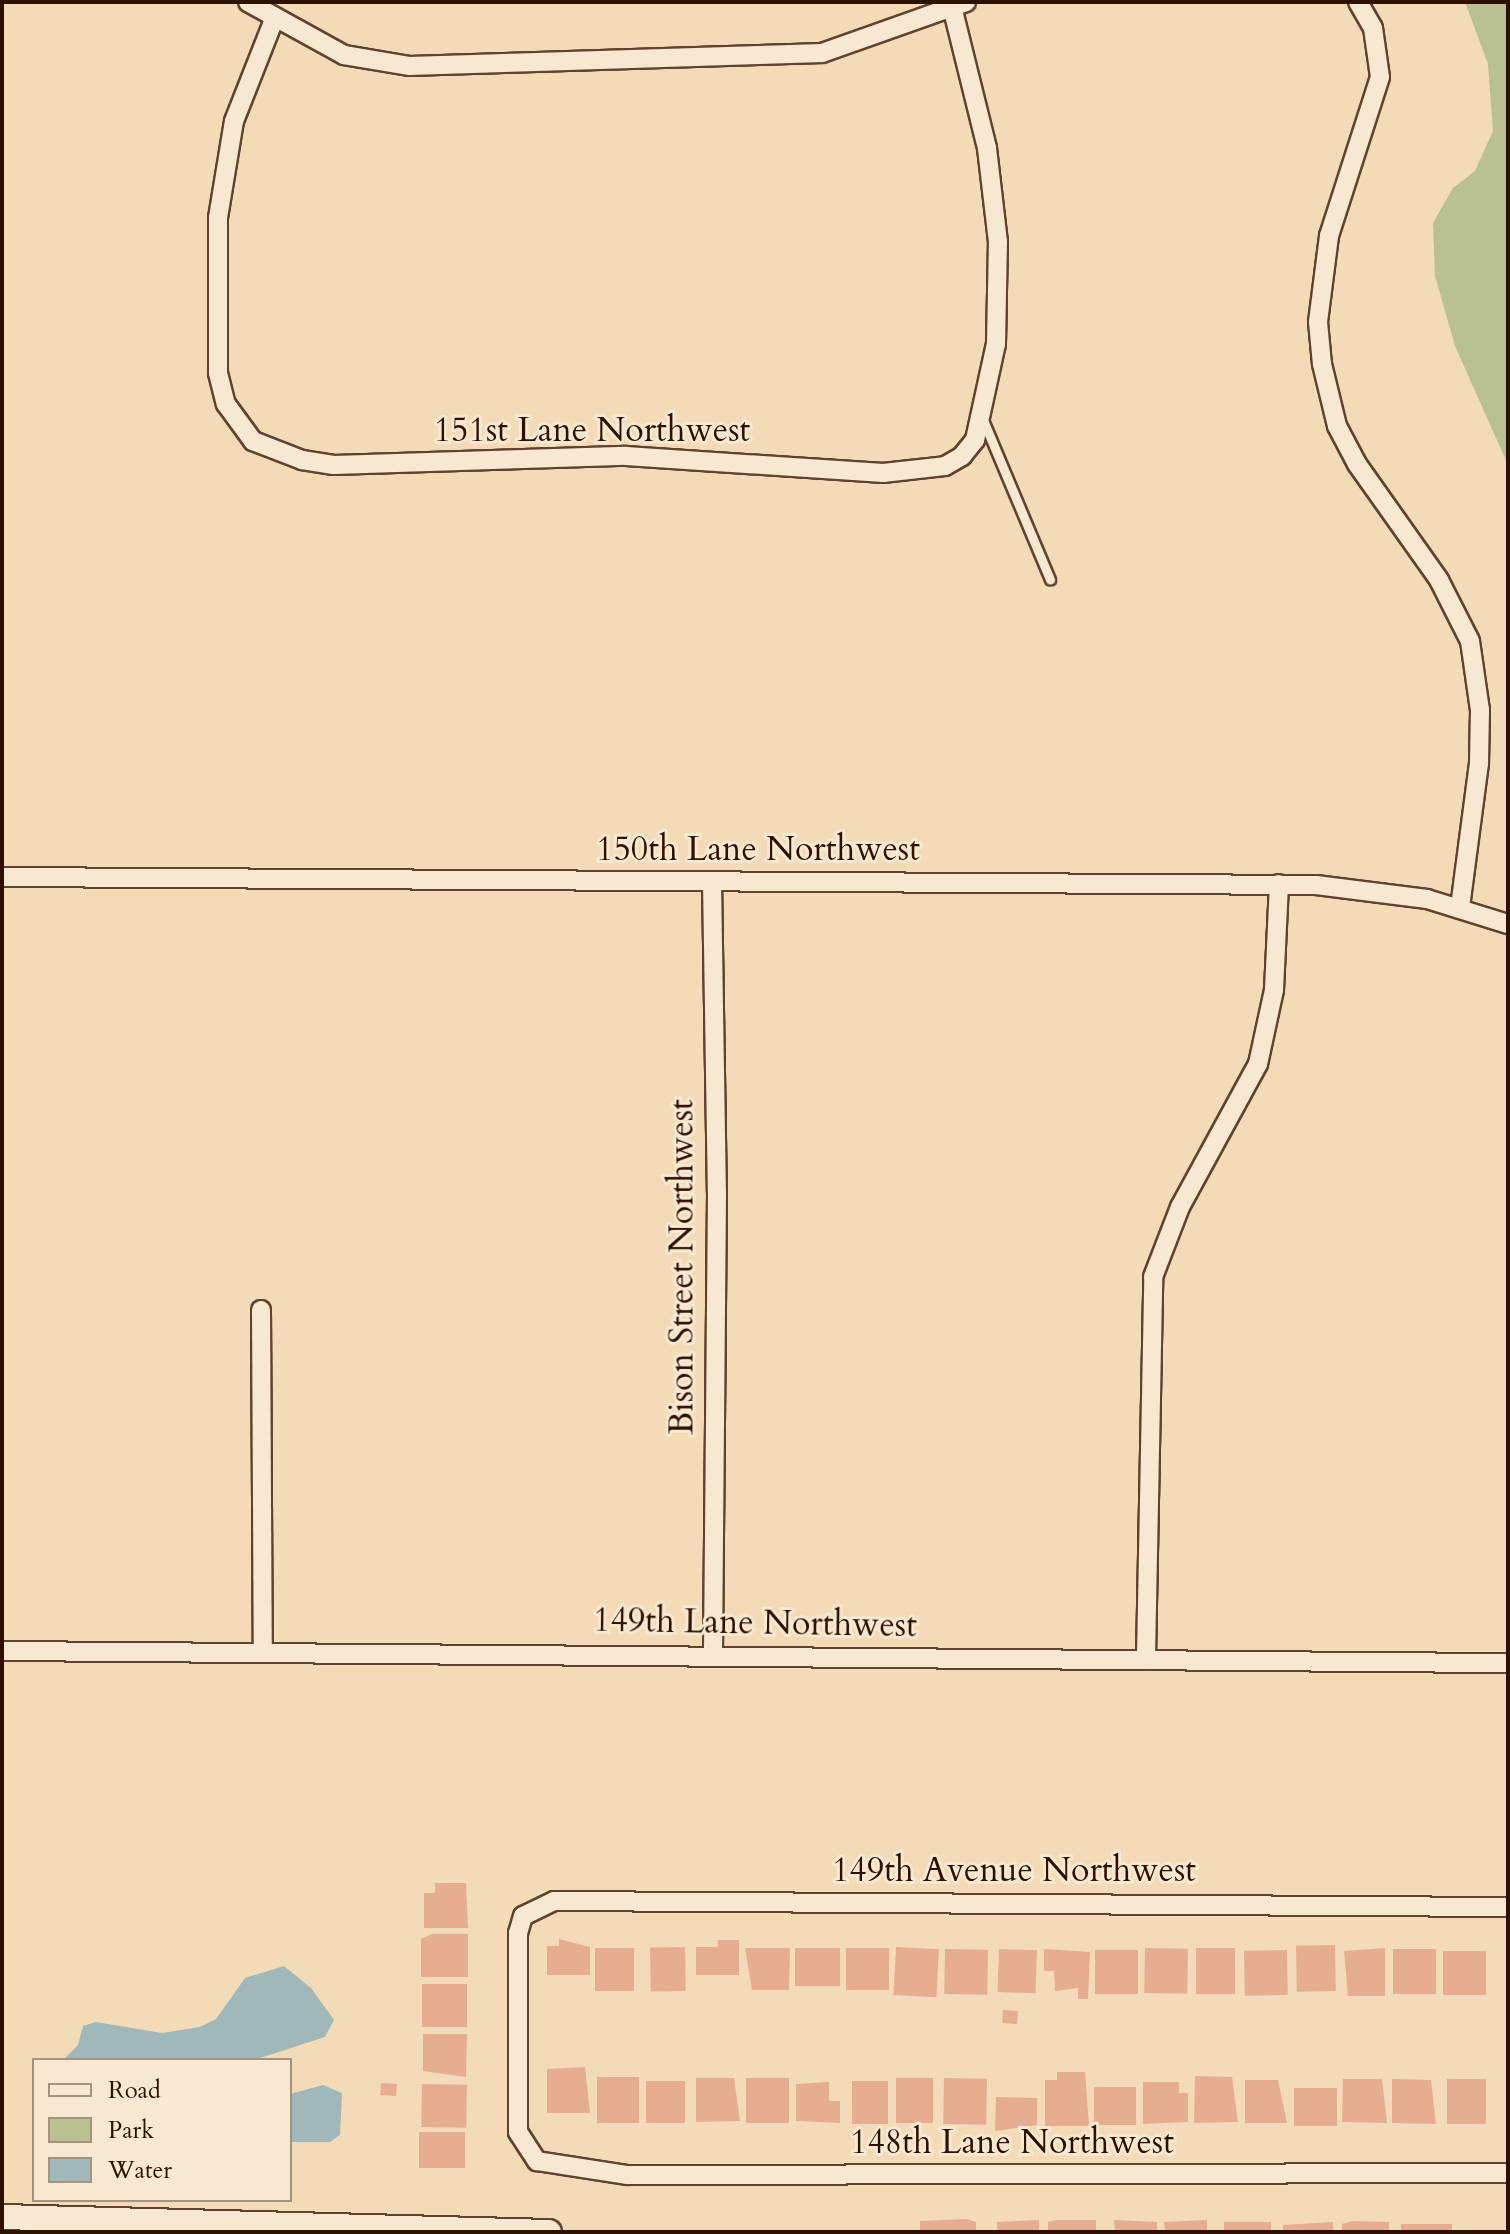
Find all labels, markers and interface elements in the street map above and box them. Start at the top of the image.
street label: 151st Lane Northwest [434,411,750,451]
street label: 150th Lane Northwest [596,830,920,870]
street label: Bison Street Northwest [662,1099,702,1435]
street label: 149th Lane Northwest [593,1600,917,1646]
street label: 149th Avenue Northwest [832,1851,1196,1891]
legend [32,2058,292,2202]
text: Road [108,2074,161,2107]
text: Park [108,2114,154,2147]
street label: 148th Lane Northwest [850,2123,1174,2163]
text: Water [108,2154,172,2187]

